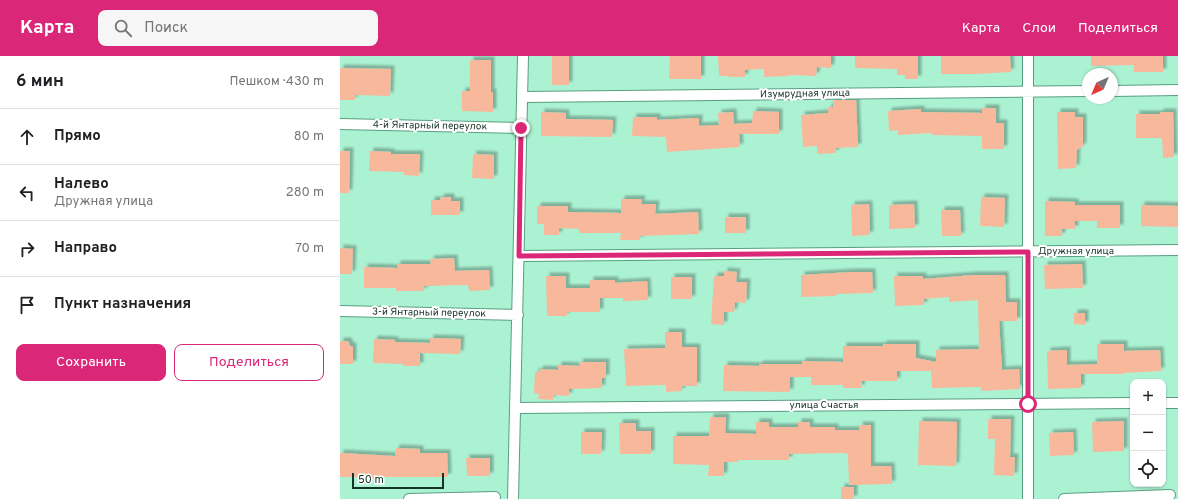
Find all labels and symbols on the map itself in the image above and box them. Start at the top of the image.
north arrow [1082,68,1118,104]
street label: Изумрудная улица [760,87,850,101]
street label: 4-й Янтарный переулок [373,119,488,134]
route end [512,119,530,137]
street label: Дружная улица [1038,245,1114,258]
street label: 3-й Янтарный переулок [372,306,486,320]
route start [1019,395,1037,413]
street label: улица Счастья [789,399,859,412]
scale bar [352,471,444,490]

